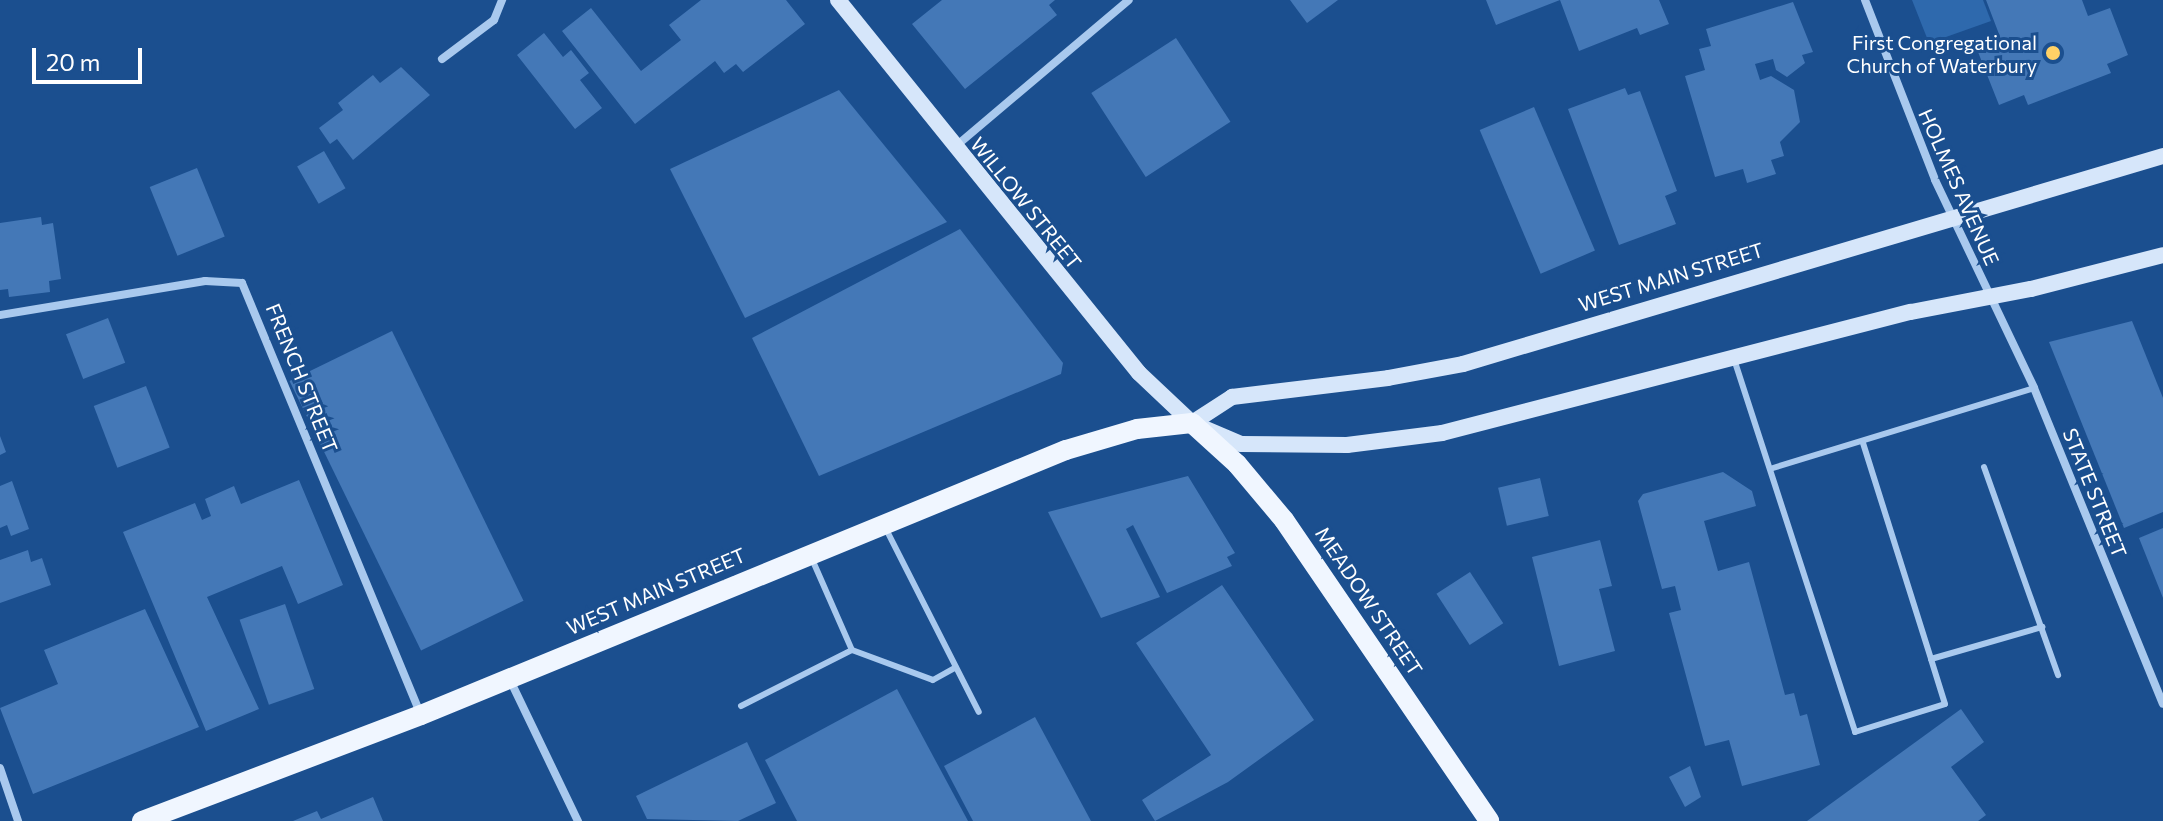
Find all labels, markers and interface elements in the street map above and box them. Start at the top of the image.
place label: First Congregational Church of Waterbury [1847,30,2037,77]
scale bar [36,32,146,82]
marker: First Congregational Church of Waterbury [2044,44,2062,62]
text: 20 m [46,47,100,76]
street label: HOLMES AVENUE [1914,105,2004,269]
street label: WILLOW STREET [965,132,1087,274]
street label: WEST MAIN STREET [1576,237,1766,317]
street label: FRENCH STREET [261,300,343,456]
street label: STATE STREET [2058,425,2132,561]
street label: MEADOW STREET [1310,522,1428,680]
street label: WEST MAIN STREET [563,542,749,640]

